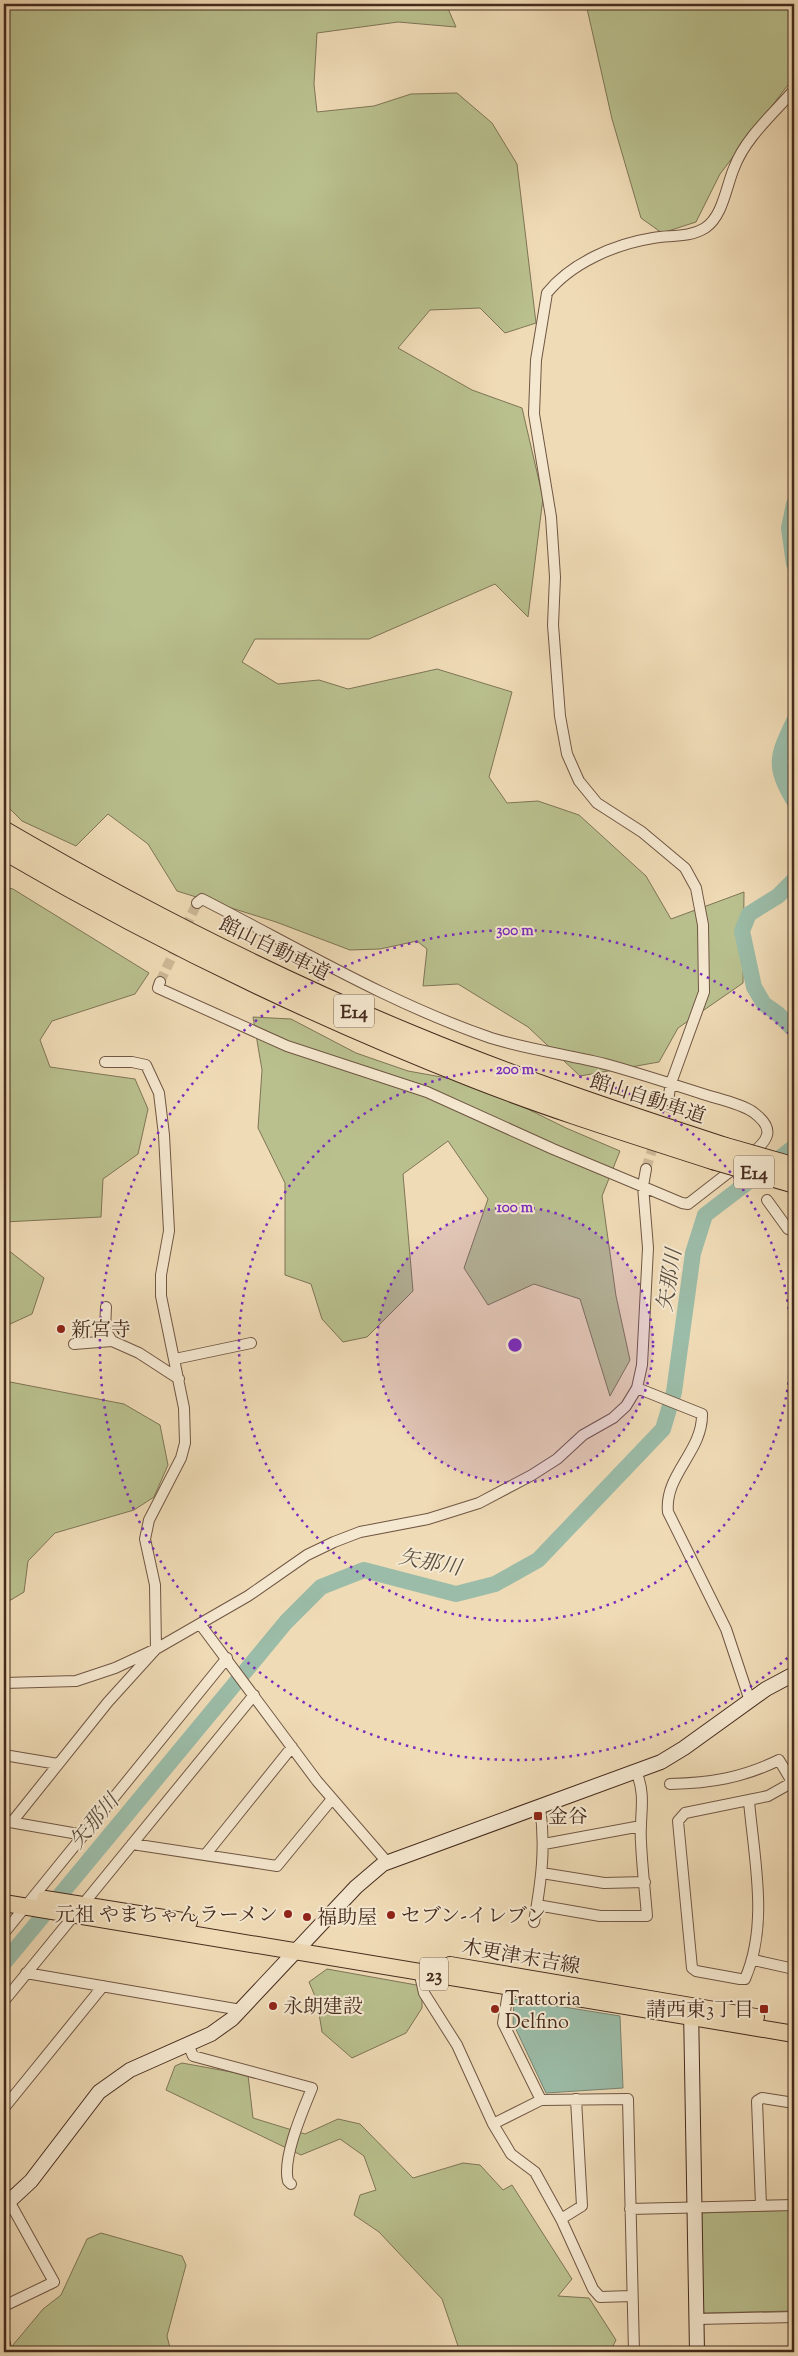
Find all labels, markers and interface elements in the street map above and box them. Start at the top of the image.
street label: 館山自動車道 [214,911,334,990]
text: 300 m [496,921,534,942]
road number: E14 [334,994,374,1028]
text: 200 m [496,1060,535,1081]
street label: 館山自動車道 [586,1068,709,1133]
road number: E14 [734,1156,774,1188]
text: 100 m [497,1198,534,1219]
water label: 矢那川 [651,1245,691,1314]
place label: 新宮寺 [71,1317,131,1346]
marker: 新宮寺 [55,1323,67,1335]
centre of rings [506,1336,524,1354]
water label: 矢那川 [396,1543,465,1585]
water label: 矢那川 [64,1787,129,1856]
place label: 金谷 [548,1804,588,1833]
marker: 金谷 [532,1810,544,1822]
place label: 元祖 やまちゃんラーメン [55,1902,278,1931]
place label: セブン-イレブン [401,1903,546,1932]
place label: 福助屋 [317,1905,377,1934]
marker: 元祖 やまちゃんラーメン [282,1908,294,1920]
marker: セブン-イレブン [385,1909,397,1921]
marker: 福助屋 [301,1911,313,1923]
street label: 木更津末吉線 [459,1934,582,1983]
road number: 23 [420,1958,448,1990]
place label: Trattoria Delfino [505,1986,581,2038]
place label: 永朗建設 [283,1994,363,2023]
place label: 請西東3丁目 [646,1997,754,2026]
marker: 永朗建設 [267,2000,279,2012]
marker: Trattoria Delfino [489,2003,501,2015]
marker: 請西東3丁目 [758,2003,770,2015]

